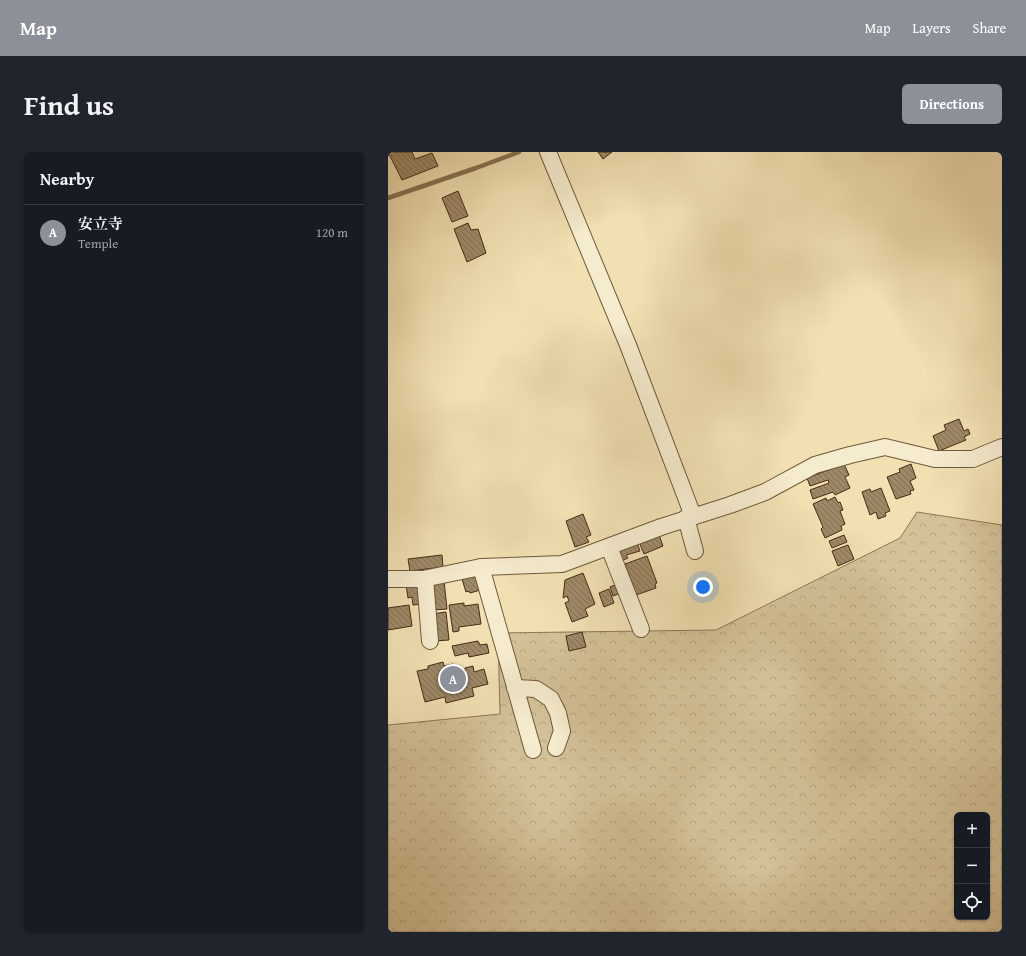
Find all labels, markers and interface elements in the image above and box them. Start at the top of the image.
text: Map [20,14,57,42]
text: Map [865,18,891,38]
text: Layers [913,18,951,38]
text: Share [973,18,1006,38]
text: Find us [24,84,114,125]
button: Directions [902,84,1002,124]
text: Nearby [40,166,94,191]
text: 安立寺 [78,213,123,234]
text: A [49,223,57,242]
text: 120 m [316,223,348,242]
text: Temple [78,234,118,253]
your location [693,577,713,597]
pin: A [440,664,466,694]
map controls [954,812,990,920]
button: + [954,812,990,848]
button: − [954,848,990,884]
button: locate [954,884,990,920]

